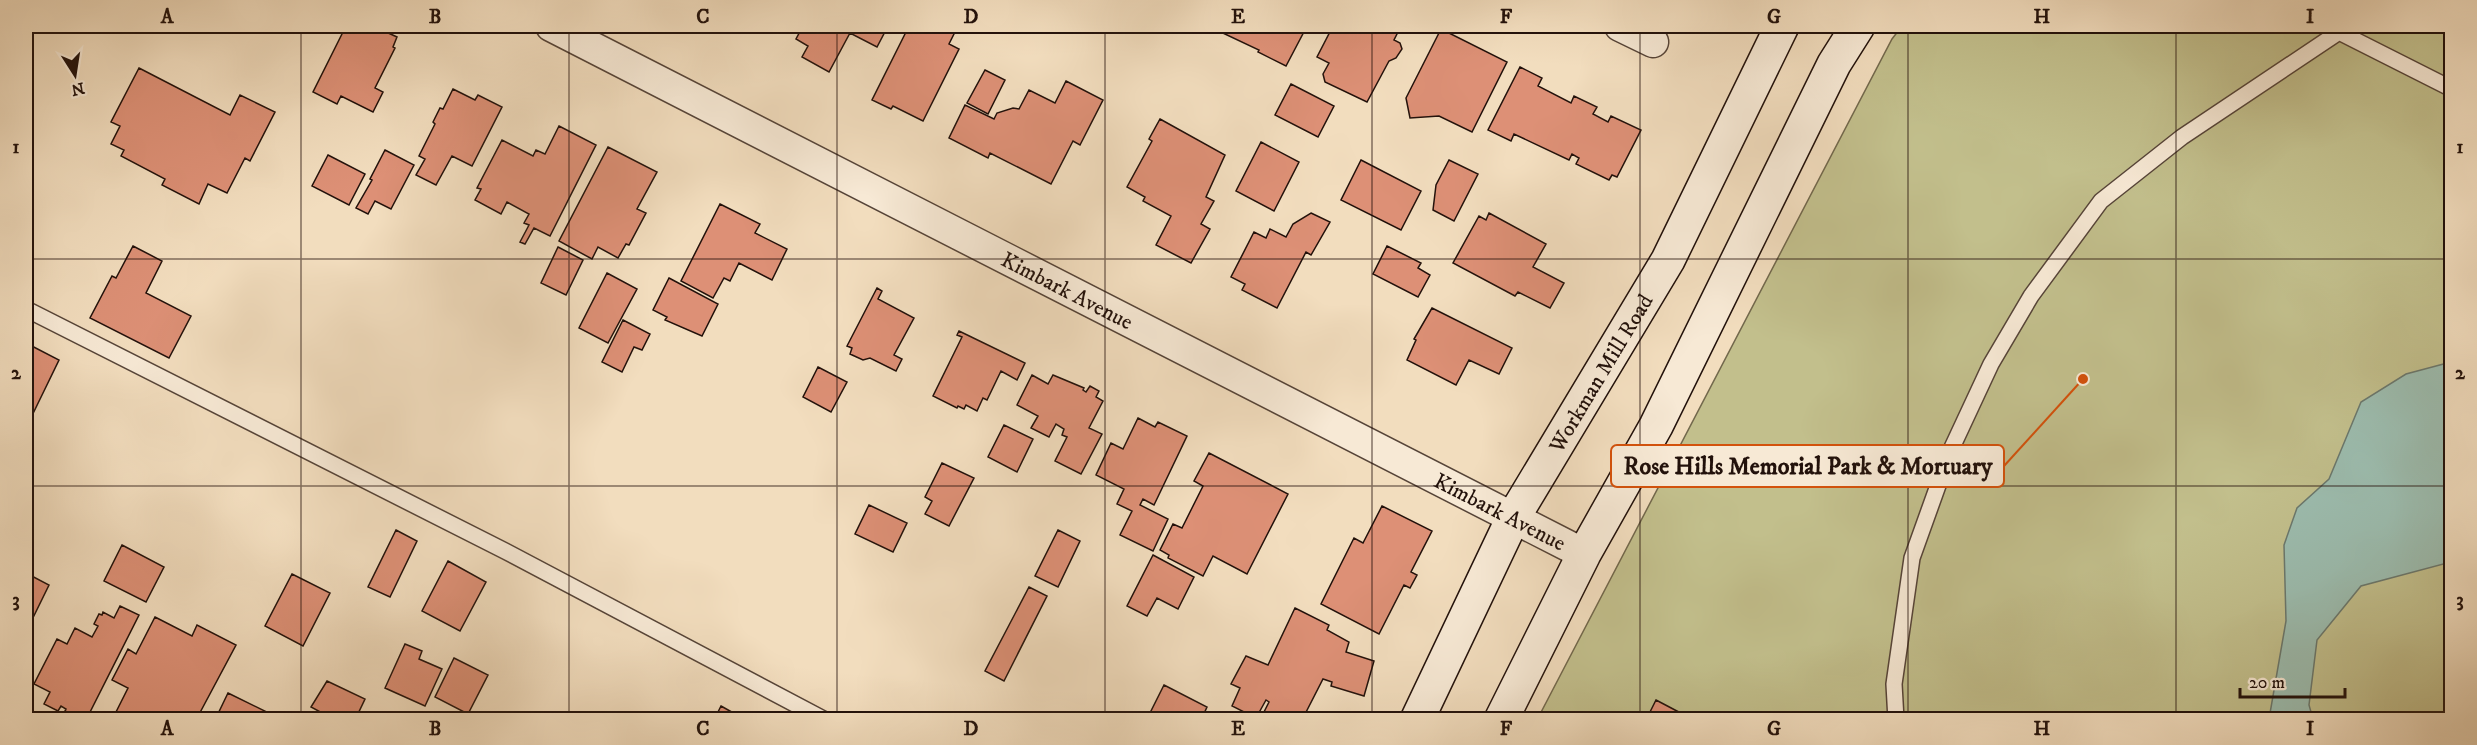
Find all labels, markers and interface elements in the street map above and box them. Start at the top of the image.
text: A [160,5,175,30]
text: B [429,5,441,30]
text: C [696,5,710,30]
text: D [964,5,979,30]
text: E [1231,5,1245,30]
text: F [1500,5,1513,30]
text: G [1767,5,1781,30]
text: H [2034,5,2051,30]
text: I [2306,5,2314,30]
north arrow [45,45,105,105]
text: N [69,78,86,100]
text: 1 [12,135,20,160]
text: 1 [2456,135,2464,160]
street label: Kimbark Avenue [996,246,1137,336]
street label: Workman Mill Road [1543,289,1659,459]
text: 2 [11,361,22,386]
text: 2 [2455,361,2466,386]
callout: Rose Hills Memorial Park & Mortuary [1611,445,2004,487]
text: Rose Hills Memorial Park & Mortuary [1624,452,1993,482]
street label: Kimbark Avenue [1429,468,1570,557]
text: 3 [12,588,20,613]
text: 3 [2456,588,2464,613]
scale bar [2240,661,2345,699]
text: 20 m [2249,672,2285,694]
text: A [160,717,175,742]
text: B [429,717,441,742]
text: C [696,717,710,742]
text: D [964,717,979,742]
text: E [1231,717,1245,742]
text: F [1500,717,1513,742]
text: G [1767,717,1781,742]
text: H [2034,717,2051,742]
text: I [2306,717,2314,742]

